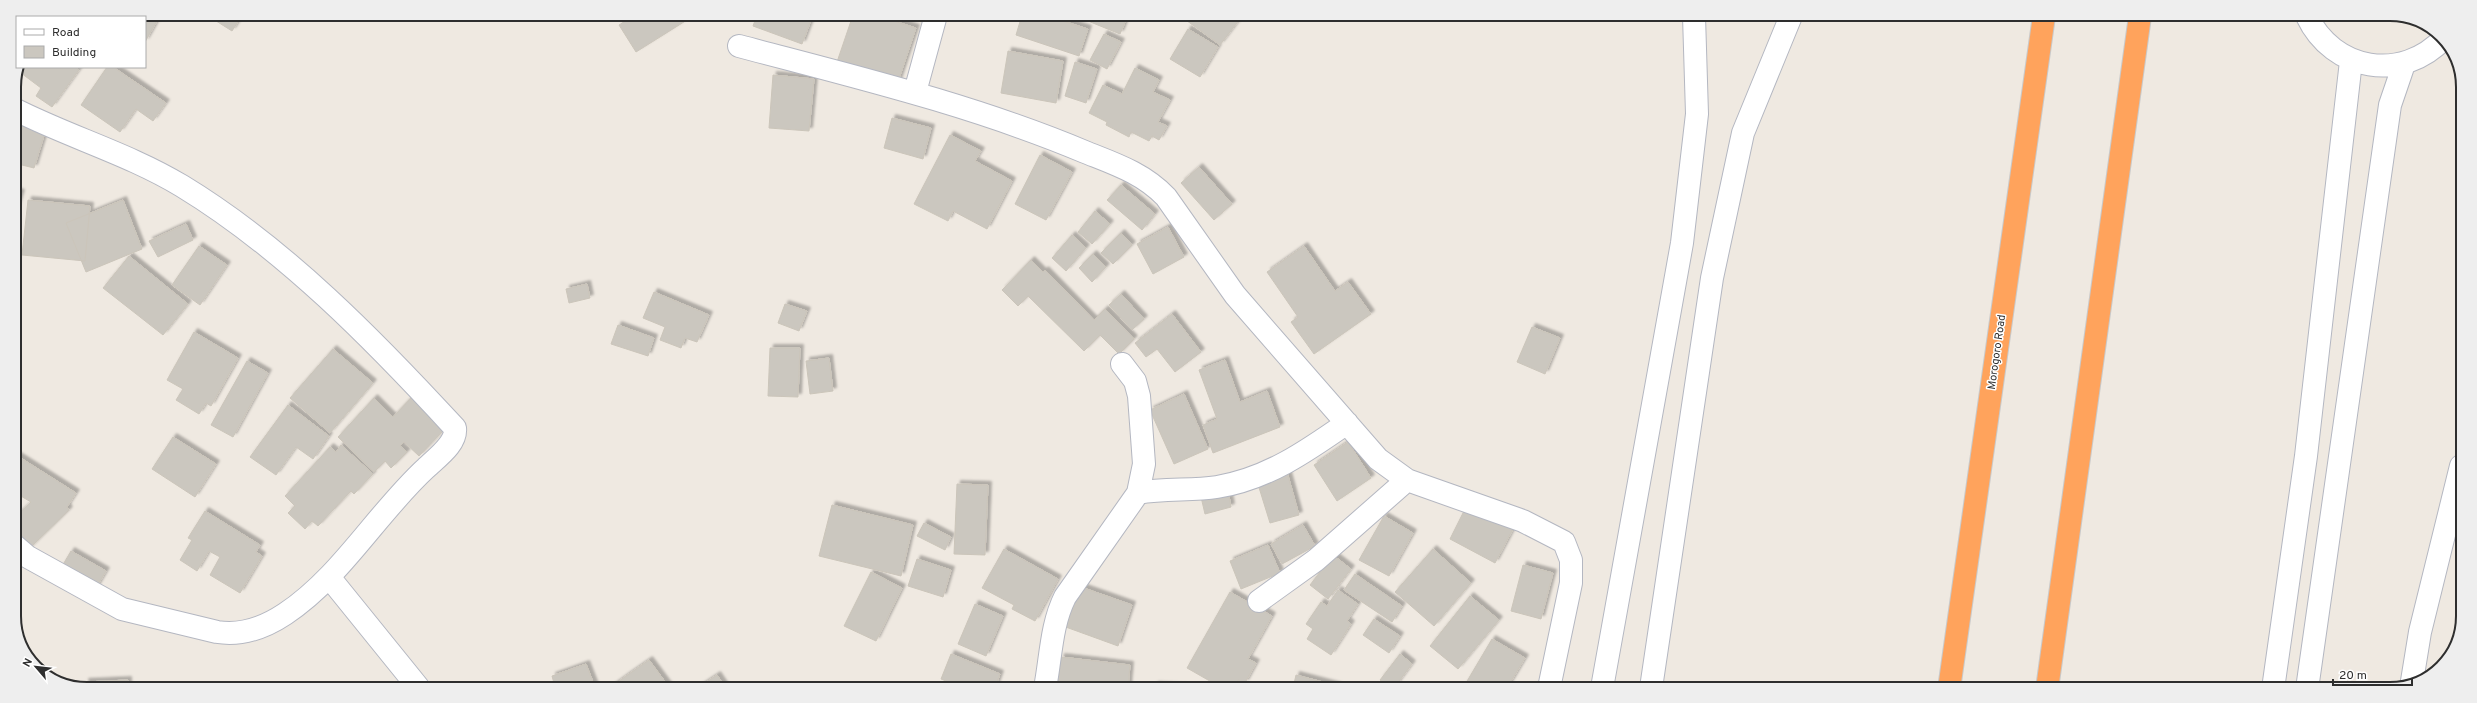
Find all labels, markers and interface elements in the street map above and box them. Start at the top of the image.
legend [16,16,146,68]
text: Road [52,25,80,41]
text: Building [52,45,96,61]
street label: Morogoro Road [1985,314,2009,391]
north arrow [16,647,56,687]
text: N [20,656,36,670]
scale bar [2333,661,2412,687]
text: 20 m [2339,668,2367,684]

